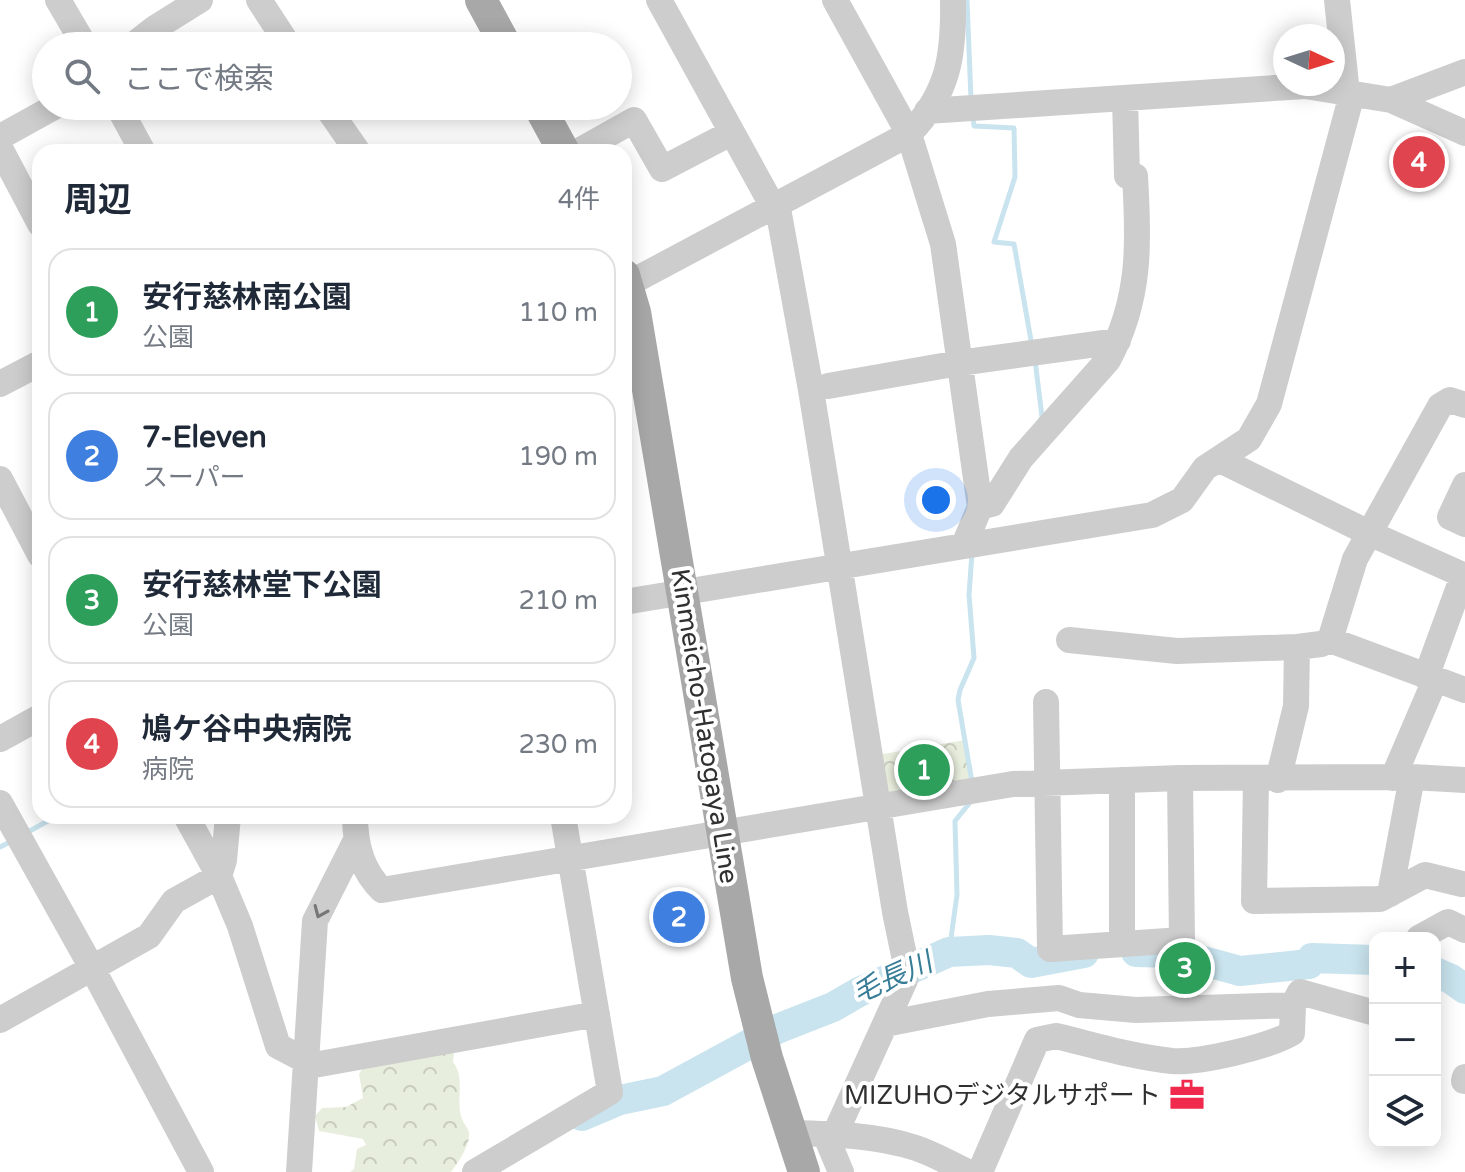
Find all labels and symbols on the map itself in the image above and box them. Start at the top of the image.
north arrow [1273,24,1345,96]
pin: 4 [1393,132,1445,192]
your location [916,480,956,520]
street label: Kinmeicho-Hatogaya Line [664,566,745,886]
pin: 1 [898,740,950,800]
pin: 2 [653,887,705,947]
one-way arrow [314,904,330,918]
pin: 3 [1159,938,1211,998]
water label: 毛長川 [847,944,940,1011]
office icon: MIZUHOデジタルサポート [1168,1076,1206,1114]
place label: MIZUHOデジタルサポート [844,1080,1161,1111]

